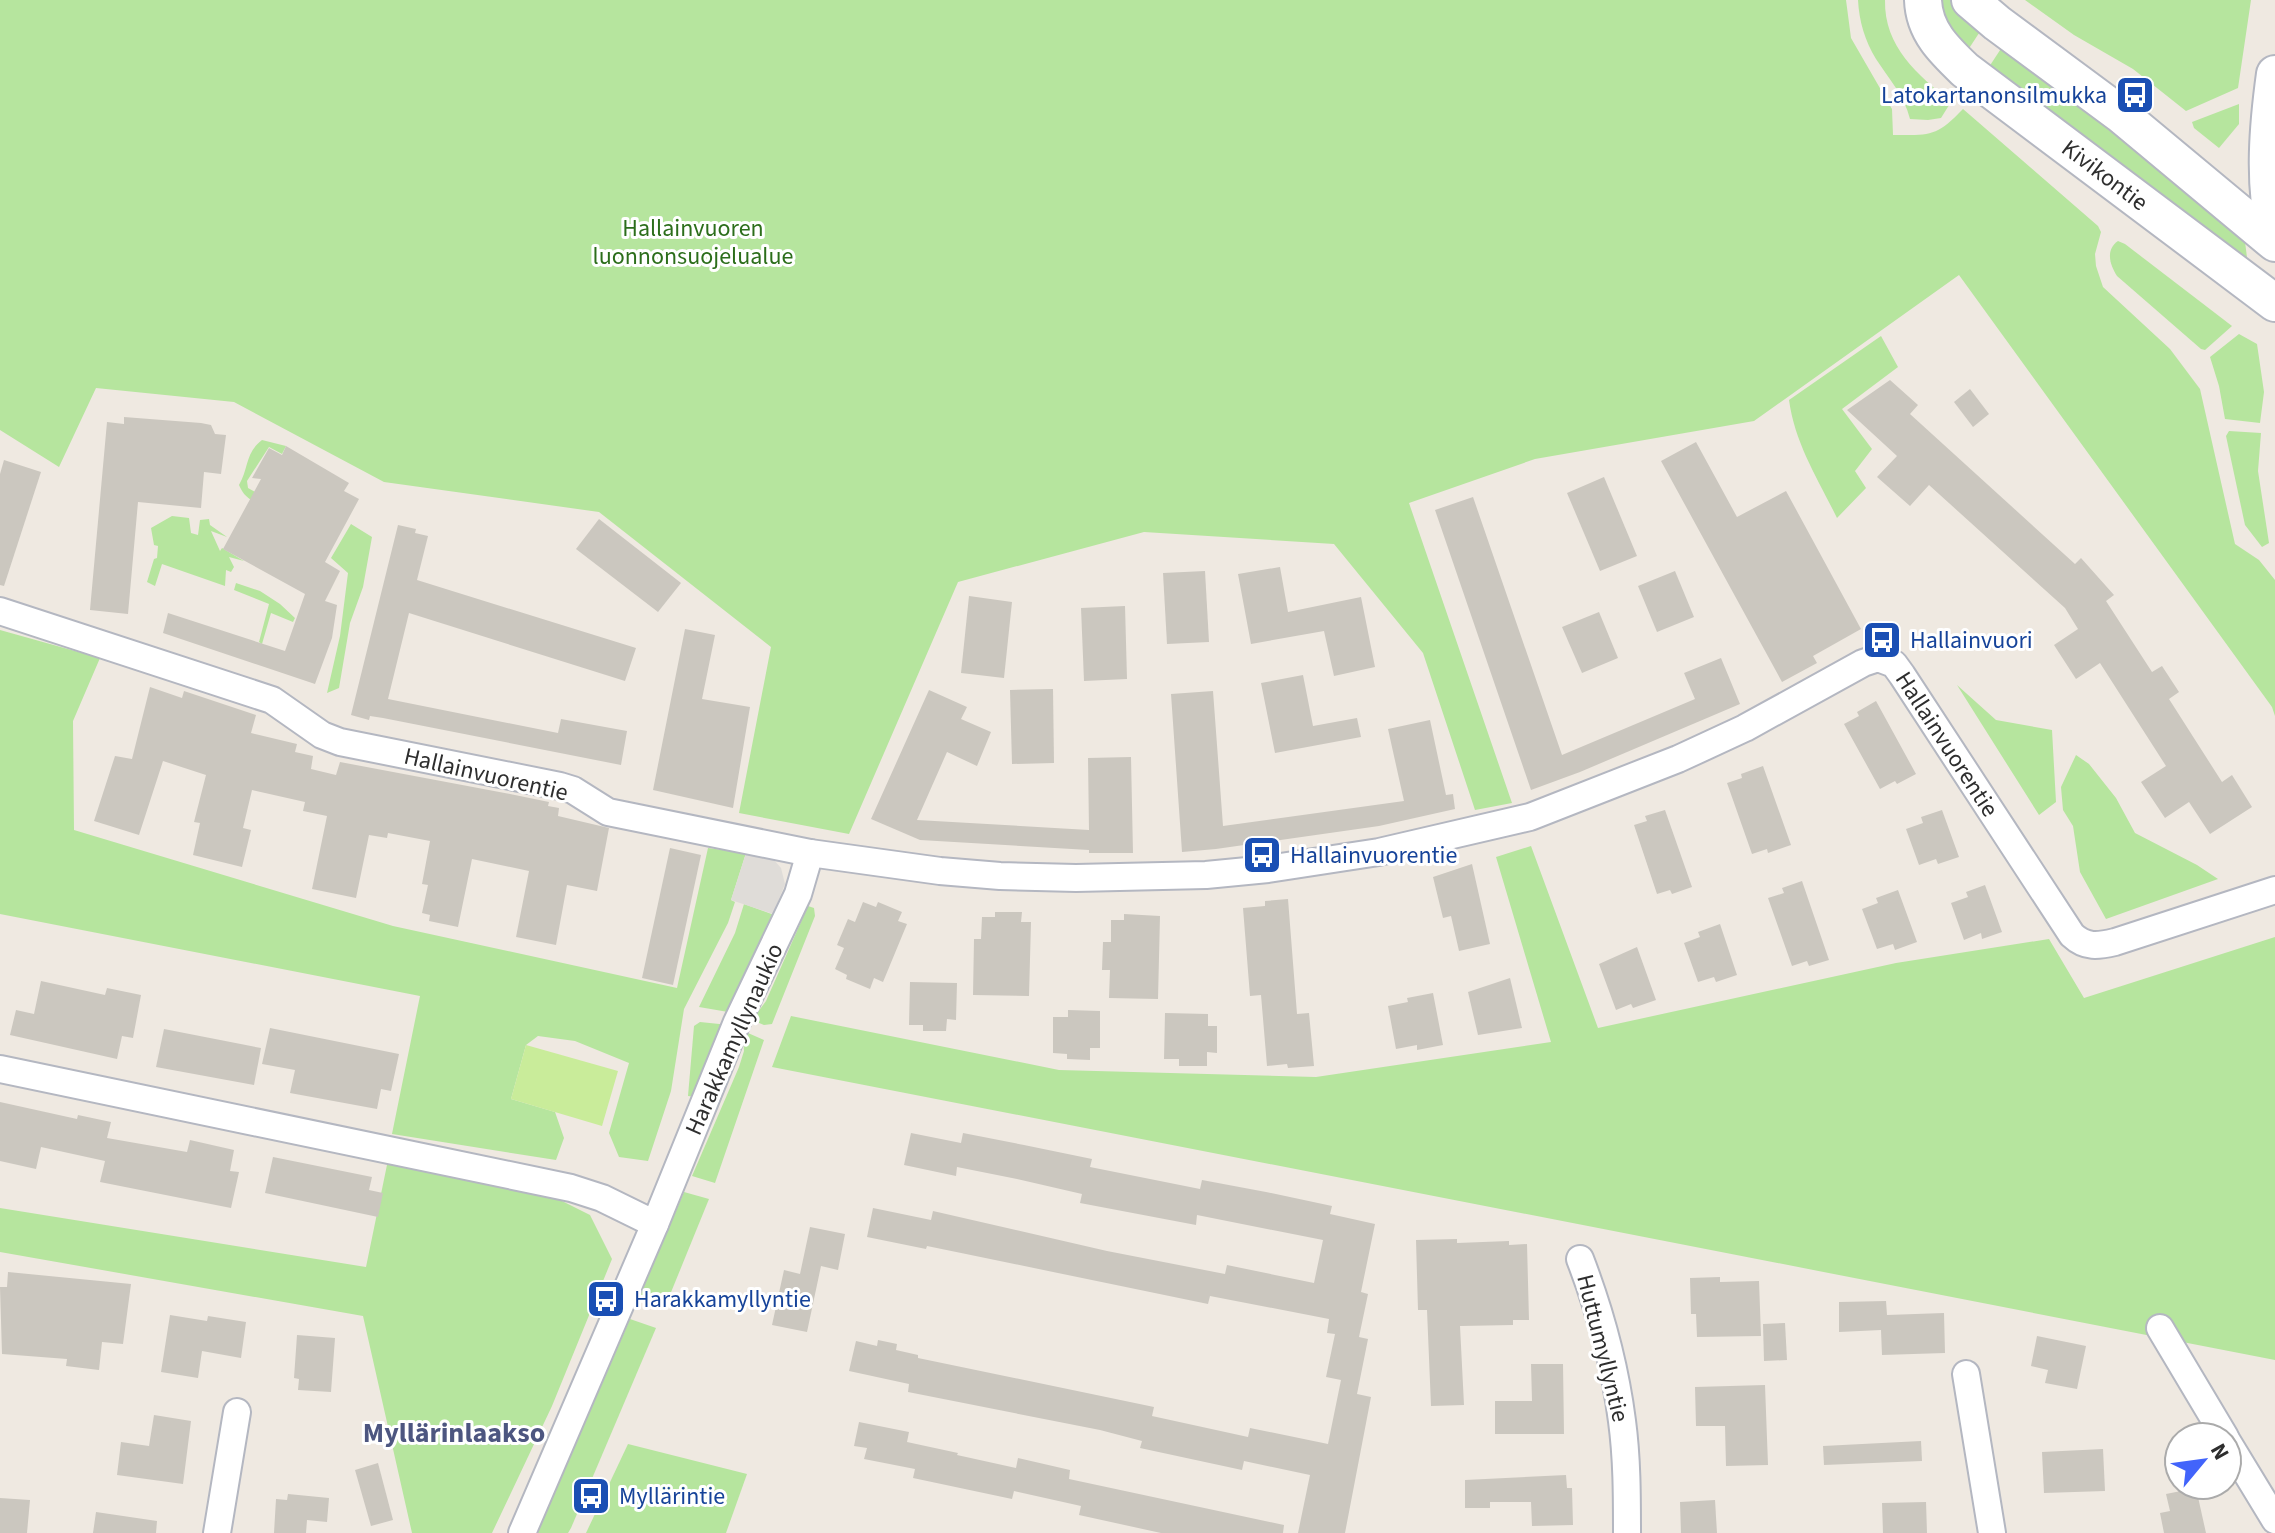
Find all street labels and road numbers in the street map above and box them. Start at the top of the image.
street label: Kivikontie [2054,131,2155,220]
street label: Hallainvuorentie [1886,665,2007,824]
street label: Hallainvuorentie [400,739,571,810]
street label: Harakkamyllynaukio [676,938,793,1141]
street label: Huttumyllyntie [1567,1271,1638,1426]

